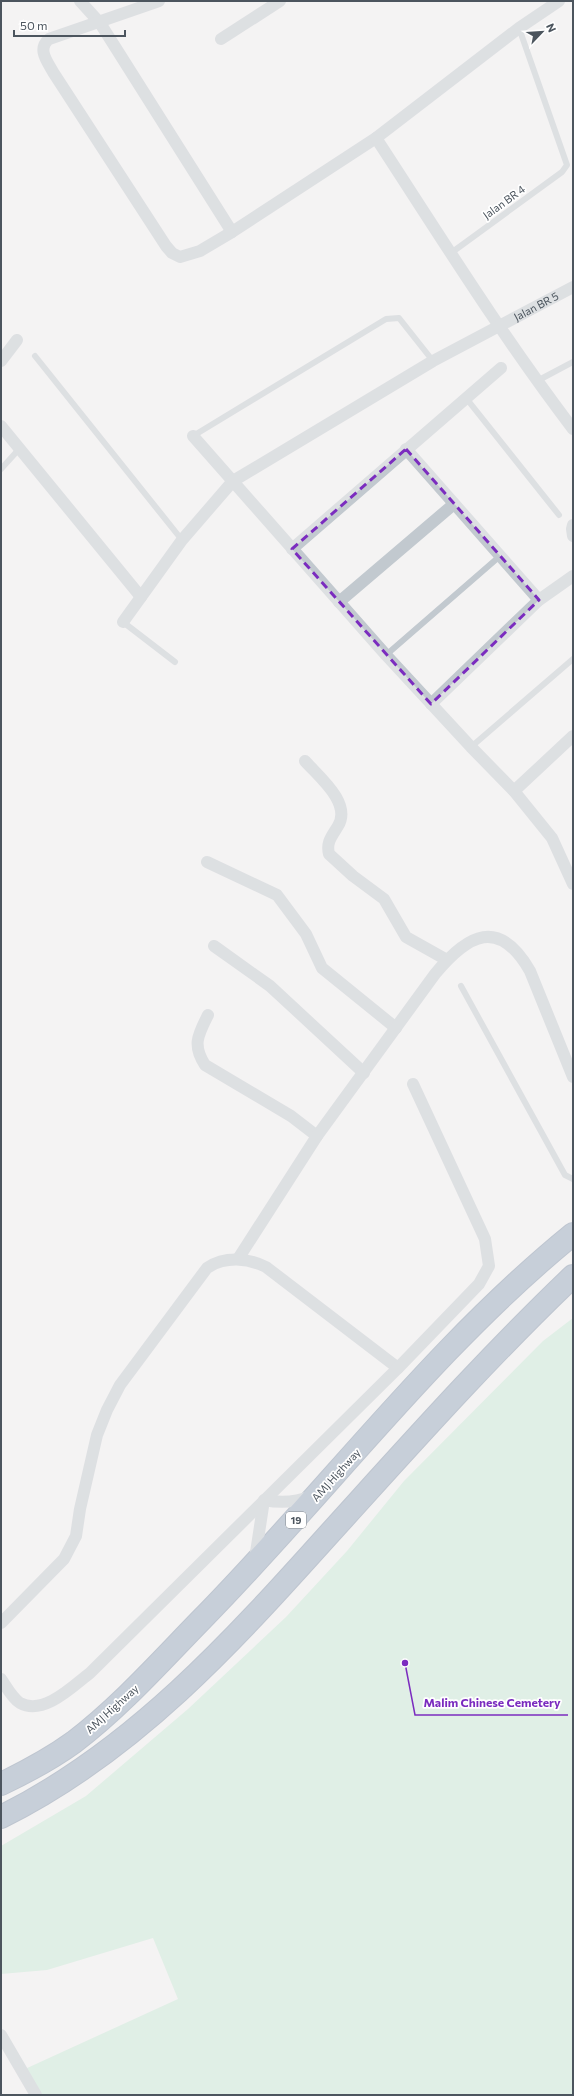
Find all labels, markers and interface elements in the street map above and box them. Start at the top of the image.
scale bar [14,12,125,38]
north arrow [522,12,562,52]
text: 50 m [20,18,48,32]
text: N [544,21,559,34]
street label: Jalan BR 4 [480,182,528,222]
street label: Jalan BR 5 [511,289,561,324]
street label: AMJ Highway [308,1445,364,1504]
road number: 19 [286,1512,306,1528]
street label: AMJ Highway [83,1681,142,1737]
callout: Malim Chinese Cemetery [415,1691,568,1715]
text: Malim Chinese Cemetery [423,1695,561,1709]

